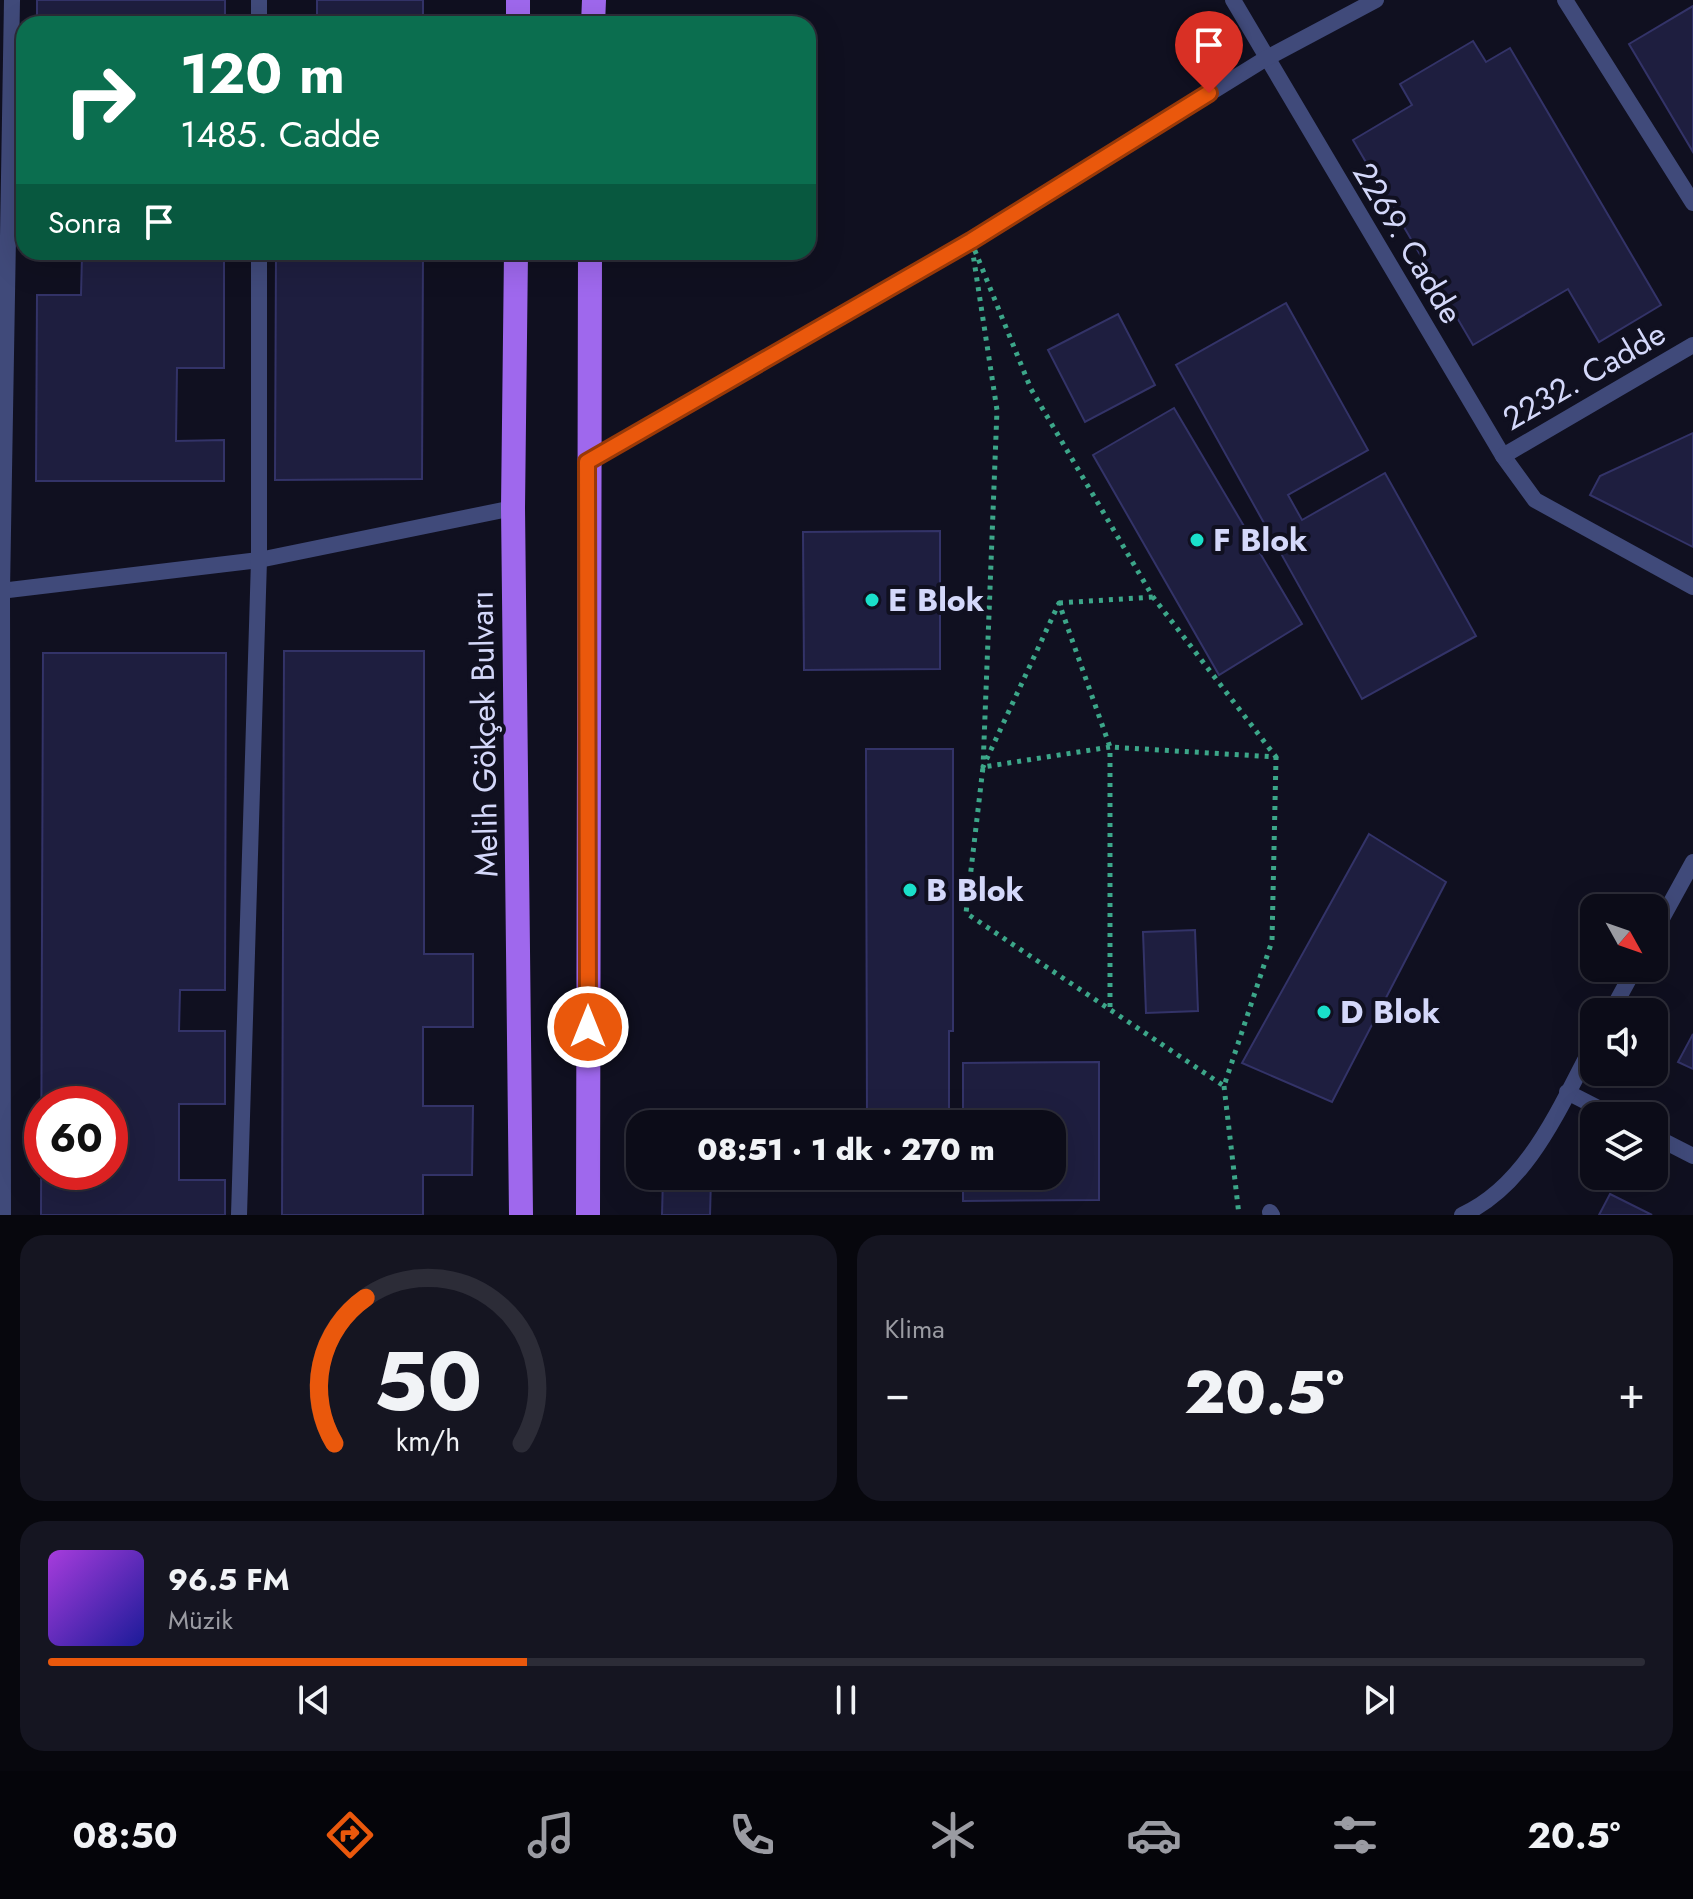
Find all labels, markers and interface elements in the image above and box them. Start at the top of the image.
pin [1175,11,1243,93]
icon: arrive [1187,23,1231,67]
text: 120 m [180,33,345,114]
icon: right [48,48,152,152]
text: 1485. Cadde [180,108,380,160]
street label: 2269. Cadde [1342,154,1474,332]
icon: arrive [137,200,181,244]
text: Sonra [48,201,121,244]
street label: 2232. Cadde [1494,311,1674,441]
place label: F Blok [1213,517,1308,563]
marker: F Blok [1188,531,1206,549]
place label: E Blok [888,577,985,623]
street label: Melih Gökçek Bulvarı [459,590,509,878]
marker: E Blok [863,591,881,609]
place label: B Blok [926,867,1025,913]
marker: B Blok [901,881,919,899]
north arrow [1580,894,1668,982]
map controls [1580,894,1668,1190]
position arrow [546,985,630,1069]
place label: D Blok [1340,989,1441,1035]
button: sound [1580,998,1668,1086]
marker: D Blok [1315,1003,1333,1021]
speed limit sign: 60 [24,1086,128,1190]
button: layers [1580,1102,1668,1190]
text: 08:51 · 1 dk · 270 m [697,1128,995,1171]
text: Klima [885,1310,945,1348]
text: 50 [374,1321,483,1441]
text: 20.5° [1184,1349,1344,1436]
text: − [885,1361,910,1425]
text: + [1618,1361,1645,1425]
text: km/h [396,1420,461,1462]
text: 96.5 FM [168,1558,289,1601]
text: Müzik [168,1601,233,1639]
icon: previous [292,1678,336,1722]
icon: pause [824,1678,868,1722]
icon: next [1357,1678,1401,1722]
icon: directions [322,1807,378,1863]
icon: music [523,1807,579,1863]
icon: phone [724,1807,780,1863]
icon: climate [925,1807,981,1863]
icon: car [1126,1807,1182,1863]
icon: filters [1327,1807,1383,1863]
text: 08:50 [72,1809,177,1861]
text: 20.5° [1528,1809,1620,1861]

